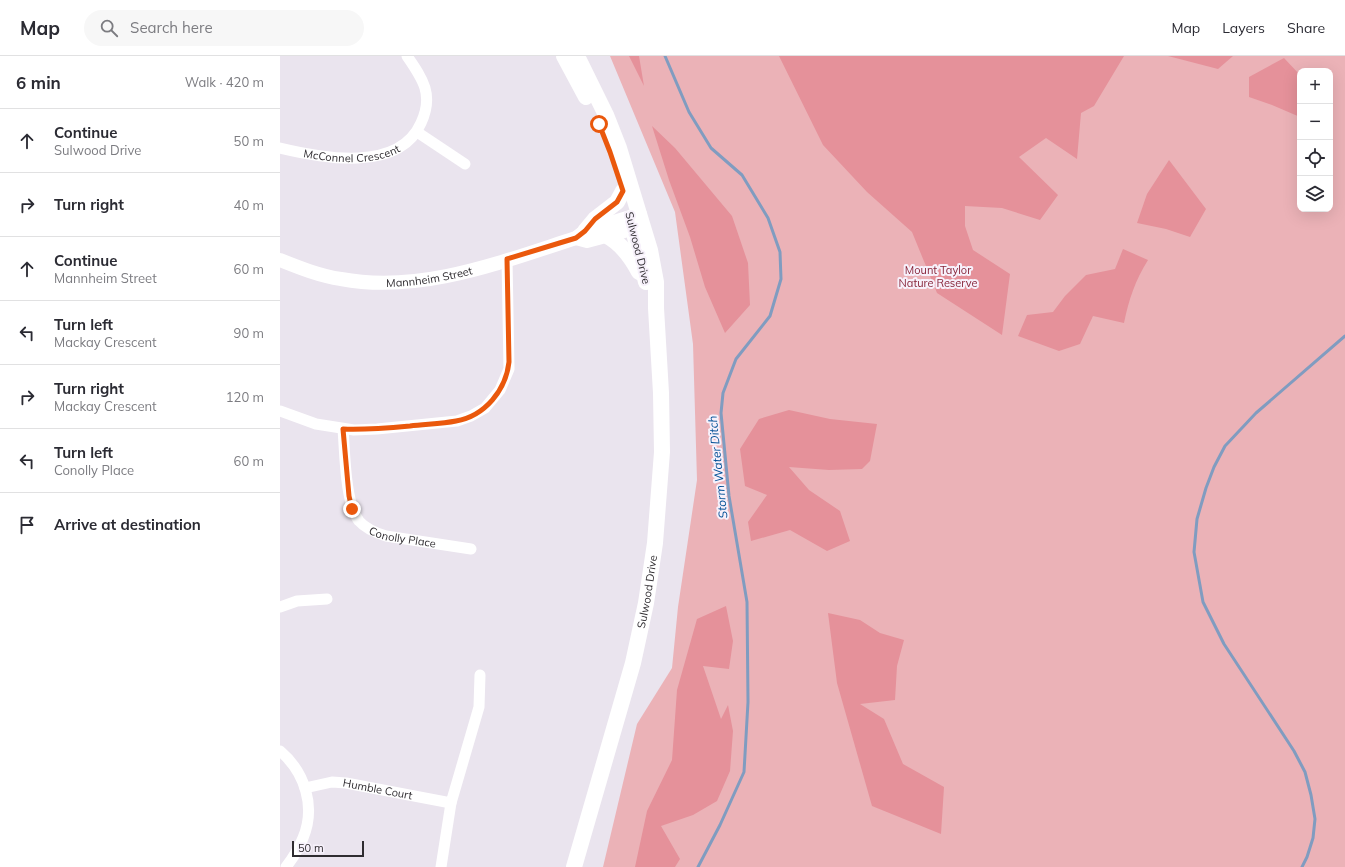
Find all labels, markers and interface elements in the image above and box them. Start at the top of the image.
search box [84,10,364,46]
text: Map [20,16,60,40]
icon: search [98,17,120,39]
text: Search here [130,18,213,37]
text: Map [1171,19,1200,37]
text: Layers [1222,19,1265,37]
text: Share [1287,19,1325,37]
map controls [1297,68,1333,212]
button: + [1297,68,1333,104]
text: 6 min [16,72,61,93]
text: Walk · 420 m [185,74,264,90]
button: − [1297,104,1333,140]
route start [590,115,608,133]
text: Continue [54,123,117,142]
icon: ahead [16,130,38,152]
text: 50 m [234,133,264,149]
button: locate [1297,140,1333,176]
street label: McConnel Crescent [302,141,403,165]
text: Sulwood Drive [54,142,141,158]
button: layers [1297,176,1333,212]
icon: right [16,194,38,216]
text: Turn right [54,195,124,214]
text: 40 m [234,197,264,213]
street label: Sulwood Drive [622,210,654,286]
text: Continue [54,251,117,270]
icon: ahead [16,258,38,280]
text: 60 m [234,261,264,277]
street label: Mannheim Street [386,263,474,290]
park label: Mount Taylor Nature Reserve [899,263,977,290]
text: Mannheim Street [54,270,157,286]
text: Turn left [54,315,113,334]
icon: left [16,322,38,344]
text: 90 m [234,325,264,341]
text: Mackay Crescent [54,334,157,350]
text: Turn right [54,379,124,398]
icon: right [16,386,38,408]
text: 120 m [226,389,264,405]
text: Mackay Crescent [54,398,157,414]
water label: Storm Water Ditch [705,415,730,519]
text: Turn left [54,443,113,462]
icon: left [16,450,38,472]
text: 60 m [234,453,264,469]
text: Conolly Place [54,462,134,478]
route end [343,500,361,518]
icon: arrive [16,514,38,536]
text: Arrive at destination [54,515,201,534]
street label: Conolly Place [367,523,437,551]
street label: Sulwood Drive [634,554,660,630]
street label: Humble Court [342,776,414,803]
scale bar [292,839,364,858]
text: 50 m [298,841,324,855]

